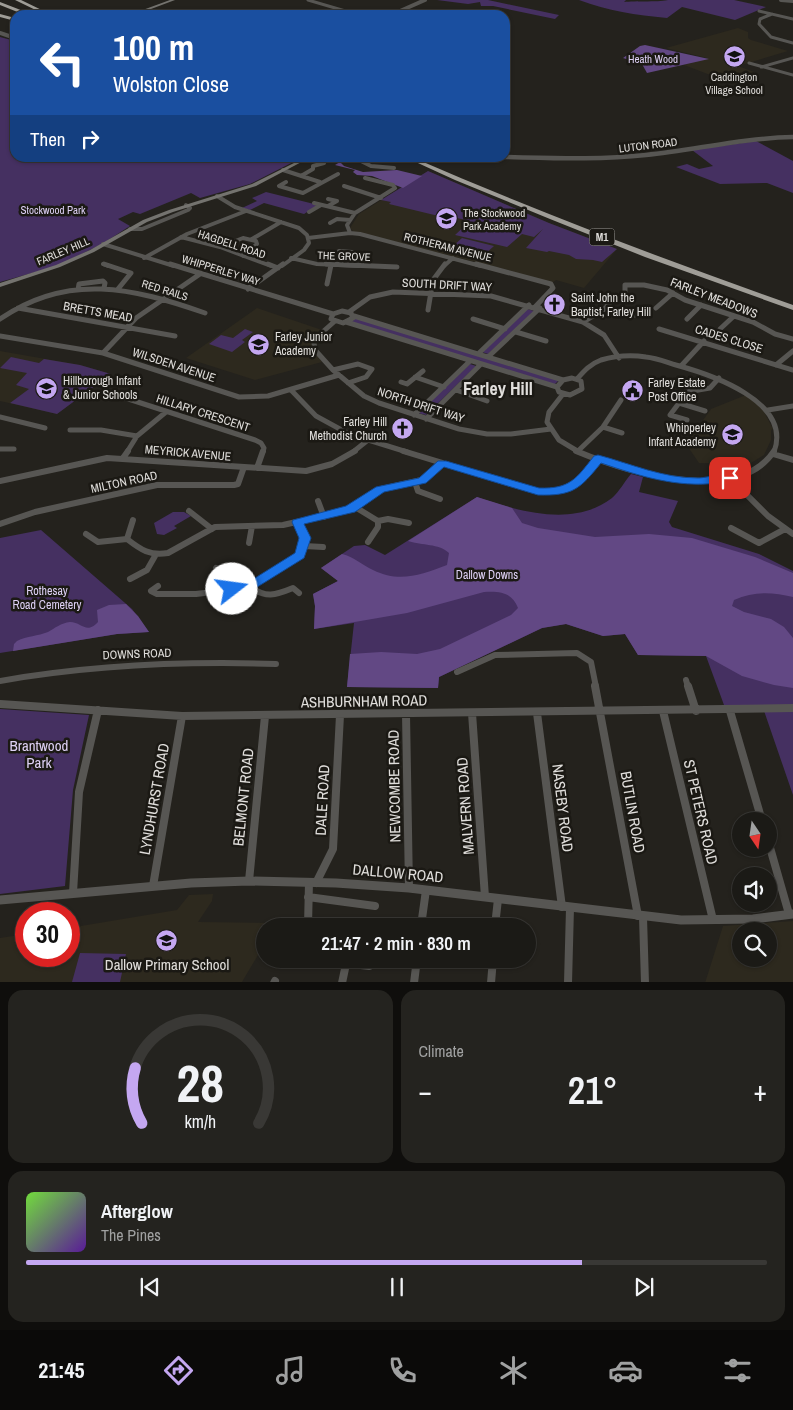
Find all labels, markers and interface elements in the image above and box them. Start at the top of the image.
text: 100 m [113,24,194,71]
icon: left [30,30,95,95]
school or university icon: Caddington Village School [722,44,746,68]
park label: Heath Wood [628,52,678,66]
text: Wolston Close [113,69,229,99]
place label: Caddington Village School [705,70,763,97]
icon: right [76,125,104,153]
text: Then [30,126,66,152]
street label: LUTON ROAD [618,134,678,156]
park label: Stockwood Park [20,203,86,217]
place label: The Stockwood Park Academy [463,206,525,233]
school or university icon: The Stockwood Park Academy [435,207,459,231]
street label: HAGDELL ROAD [196,226,268,262]
road number: M1 [590,228,614,246]
street label: ROTHERAM AVENUE [403,229,493,265]
street label: FARLEY HILL [34,234,92,268]
street label: THE GROVE [317,248,371,264]
street label: WHIPPERLEY WAY [180,251,262,289]
street label: FARLEY MEADOWS [668,274,760,322]
street label: SOUTH DRIFT WAY [402,275,493,295]
street label: RED RAILS [140,276,190,304]
place label: Saint John the Baptist, Farley Hill [571,290,651,320]
church icon: Saint John the Baptist, Farley Hill [543,293,567,317]
street label: BRETTS MEAD [62,298,134,326]
street label: CADES CLOSE [693,321,765,357]
place label: Farley Junior Academy [274,329,333,359]
school or university icon: Farley Junior Academy [247,332,271,356]
street label: WILSDEN AVENUE [130,344,218,386]
place label: Hillborough Infant & Junior Schools [63,373,141,403]
place label: Farley Estate Post Office [648,375,706,405]
school or university icon: Hillborough Infant & Junior Schools [35,376,59,400]
district label: Farley Hill [463,376,533,401]
public building icon: Farley Estate Post Office [620,378,644,402]
street label: NORTH DRIFT WAY [376,383,467,427]
street label: HILLARY CRESCENT [154,390,252,436]
place label: Farley Hill Methodist Church [309,414,387,444]
church icon: Farley Hill Methodist Church [391,417,415,441]
place label: Whipperley Infant Academy [648,420,716,450]
school or university icon: Whipperley Infant Academy [720,423,744,447]
street label: MEYRICK AVENUE [144,441,232,465]
pin [709,457,751,499]
icon: arrive [716,464,744,492]
street label: MILTON ROAD [89,467,159,497]
position arrow [205,562,257,614]
park label: Dallow Downs [456,567,518,583]
park label: Rothesay Road Cemetery [13,583,82,613]
street label: DOWNS ROAD [102,645,172,663]
street label: ASHBURNHAM ROAD [300,689,428,713]
street label: NEWCOMBE ROAD [383,729,405,843]
park label: Brantwood Park [10,735,68,773]
street label: LYNDHURST ROAD [134,741,174,856]
street label: BELMONT ROAD [227,747,259,847]
street label: MALVERN ROAD [451,757,479,855]
street label: ST PETERS ROAD [679,757,723,867]
street label: NASEBY ROAD [547,763,579,853]
street label: DALE ROAD [310,764,334,836]
street label: BUTLIN ROAD [615,769,651,855]
north arrow [732,812,778,858]
map controls [732,812,777,967]
street label: DALLOW ROAD [352,859,444,887]
button: sound [732,867,777,912]
speed limit sign: 30 [15,902,80,967]
button: search [732,922,777,967]
school or university icon: Dallow Primary School [155,929,179,953]
text: 21:47 · 2 min · 830 m [321,930,471,956]
place label: Dallow Primary School [105,954,229,975]
text: Climate [419,1040,464,1062]
text: 28 [177,1048,224,1118]
text: 21° [568,1065,618,1116]
text: − [419,1072,432,1110]
text: + [754,1072,767,1110]
text: km/h [184,1110,216,1134]
text: Afterglow [101,1198,173,1224]
text: The Pines [101,1224,161,1246]
icon: previous [136,1273,164,1301]
icon: pause [383,1273,411,1301]
icon: next [630,1273,658,1301]
icon: directions [161,1353,196,1388]
icon: music [273,1353,308,1388]
icon: phone [385,1353,420,1388]
icon: climate [496,1353,531,1388]
icon: car [608,1353,643,1388]
icon: filters [720,1353,755,1388]
text: 21:45 [38,1355,84,1385]

